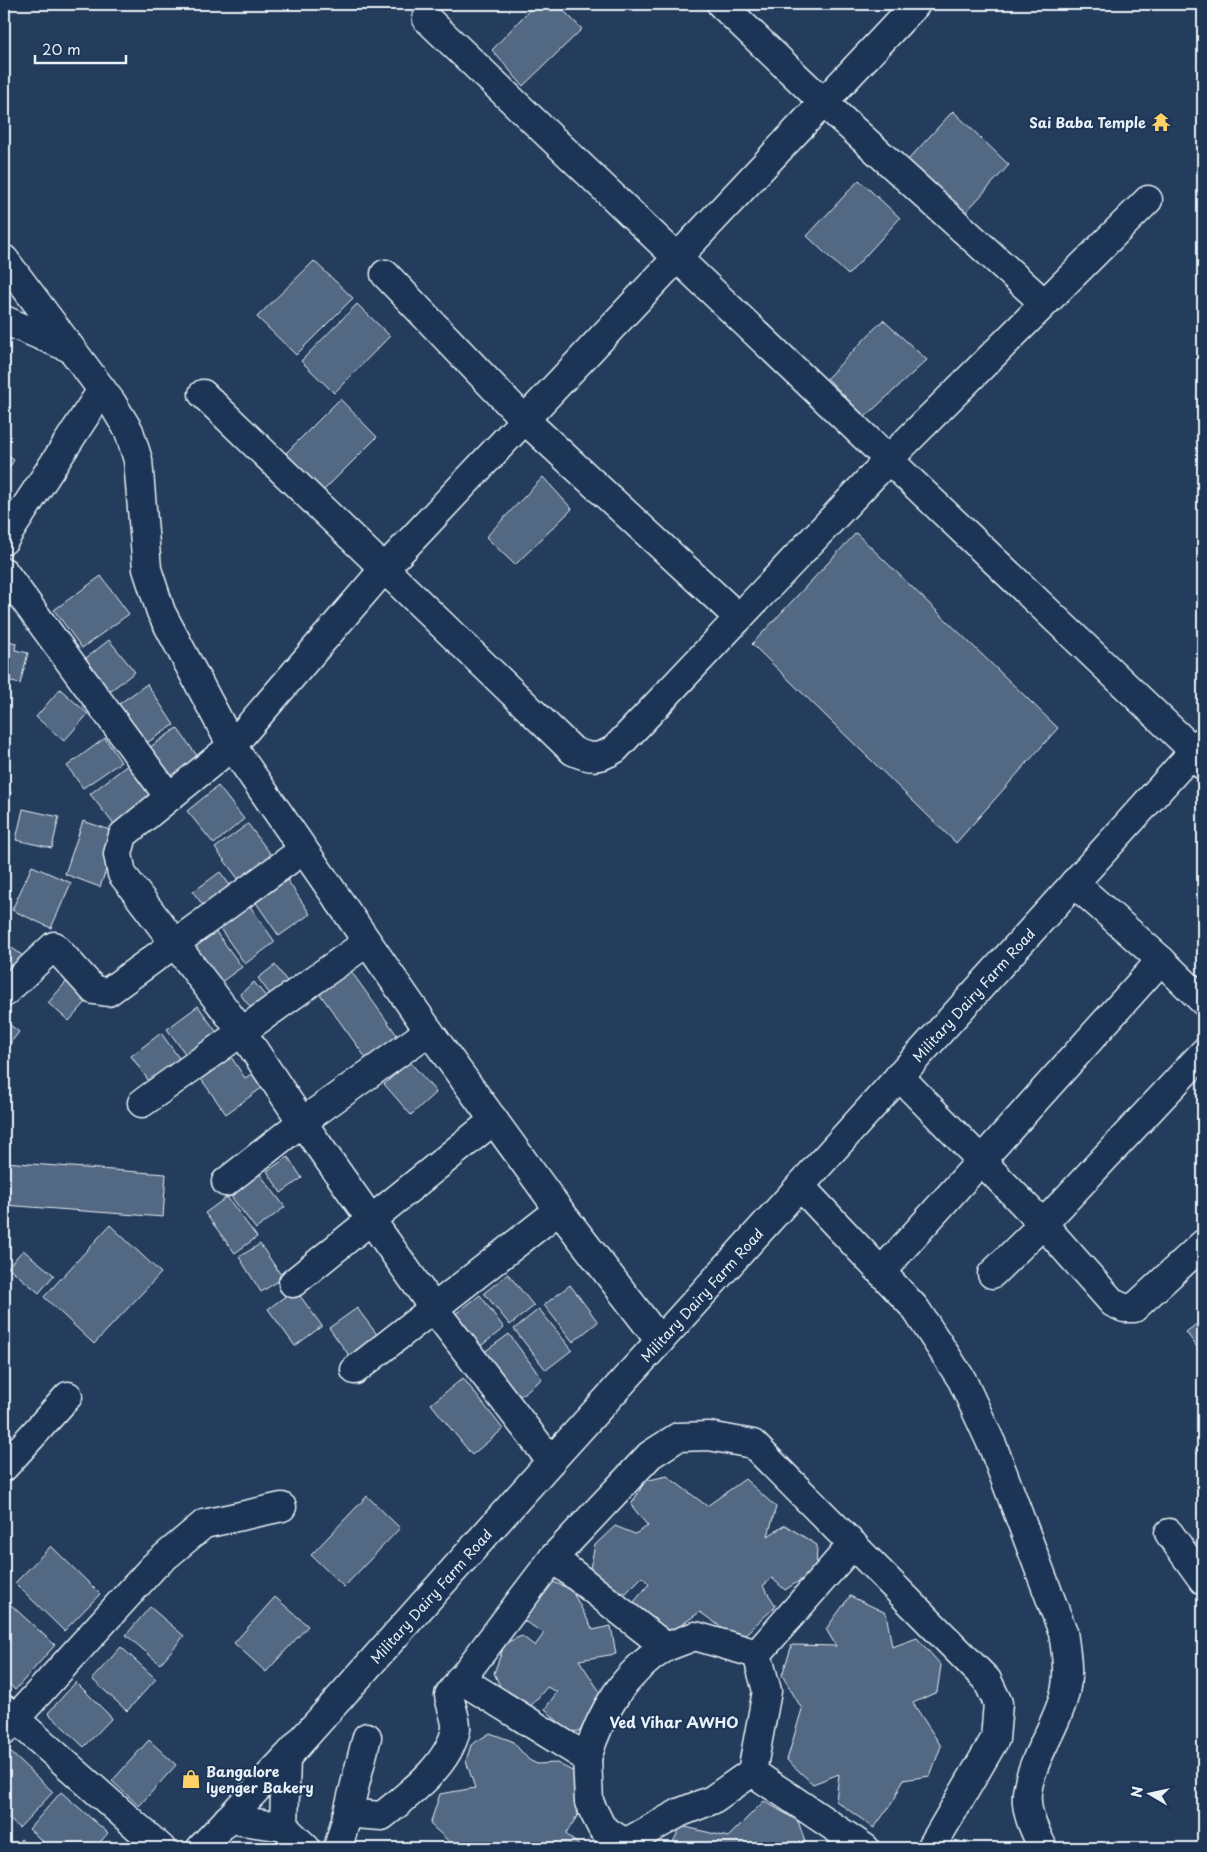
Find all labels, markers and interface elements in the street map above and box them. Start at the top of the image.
scale bar [35,32,126,64]
text: 20 m [42,37,81,60]
temple icon: Sai Baba Temple [1150,111,1172,133]
place label: Sai Baba Temple [1029,112,1146,133]
street label: Military Dairy Farm Road [907,923,1040,1066]
street label: Military Dairy Farm Road [635,1223,768,1366]
street label: Military Dairy Farm Road [365,1524,496,1668]
district label: Ved Vihar AWHO [609,1710,739,1733]
place label: Bangalore Iyenger Bakery [206,1761,314,1798]
shop icon: Bangalore Iyenger Bakery [180,1768,202,1790]
north arrow [1124,1770,1174,1820]
text: N [1125,1785,1148,1799]

